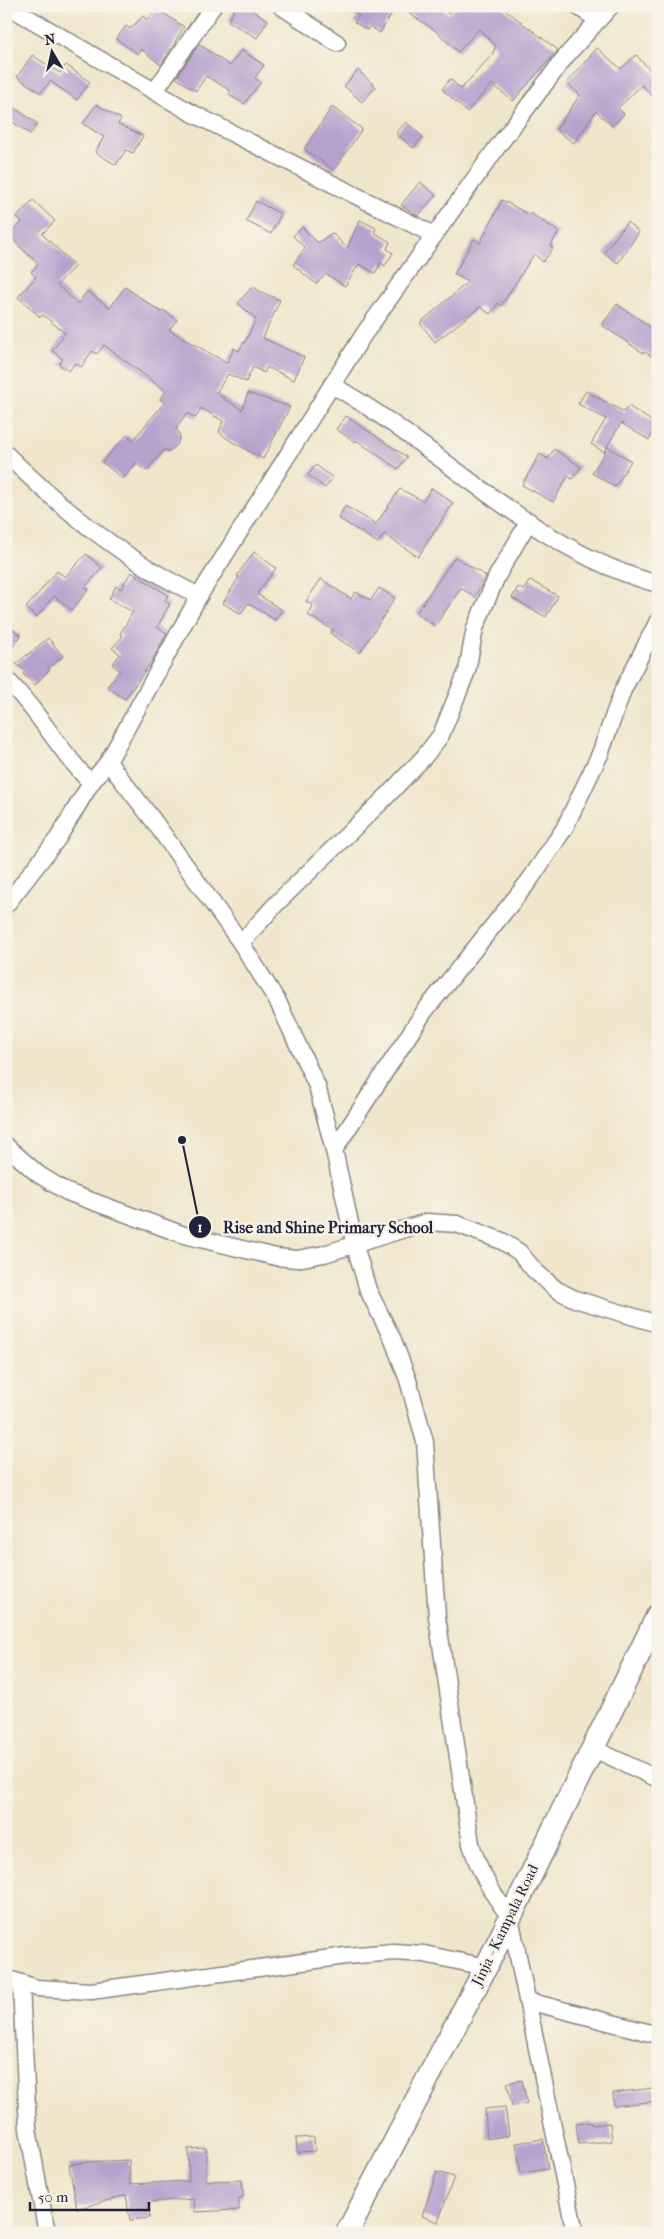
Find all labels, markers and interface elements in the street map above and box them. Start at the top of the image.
north arrow [28,28,78,78]
text: N [43,30,57,49]
callout: Rise and Shine Primary School [188,1212,443,1243]
text: 1 [197,1218,203,1236]
text: Rise and Shine Primary School [223,1218,434,1238]
street label: Jinja - Kampala Road [467,1861,543,1990]
scale bar [30,2179,149,2211]
text: 50 m [38,2188,69,2206]

